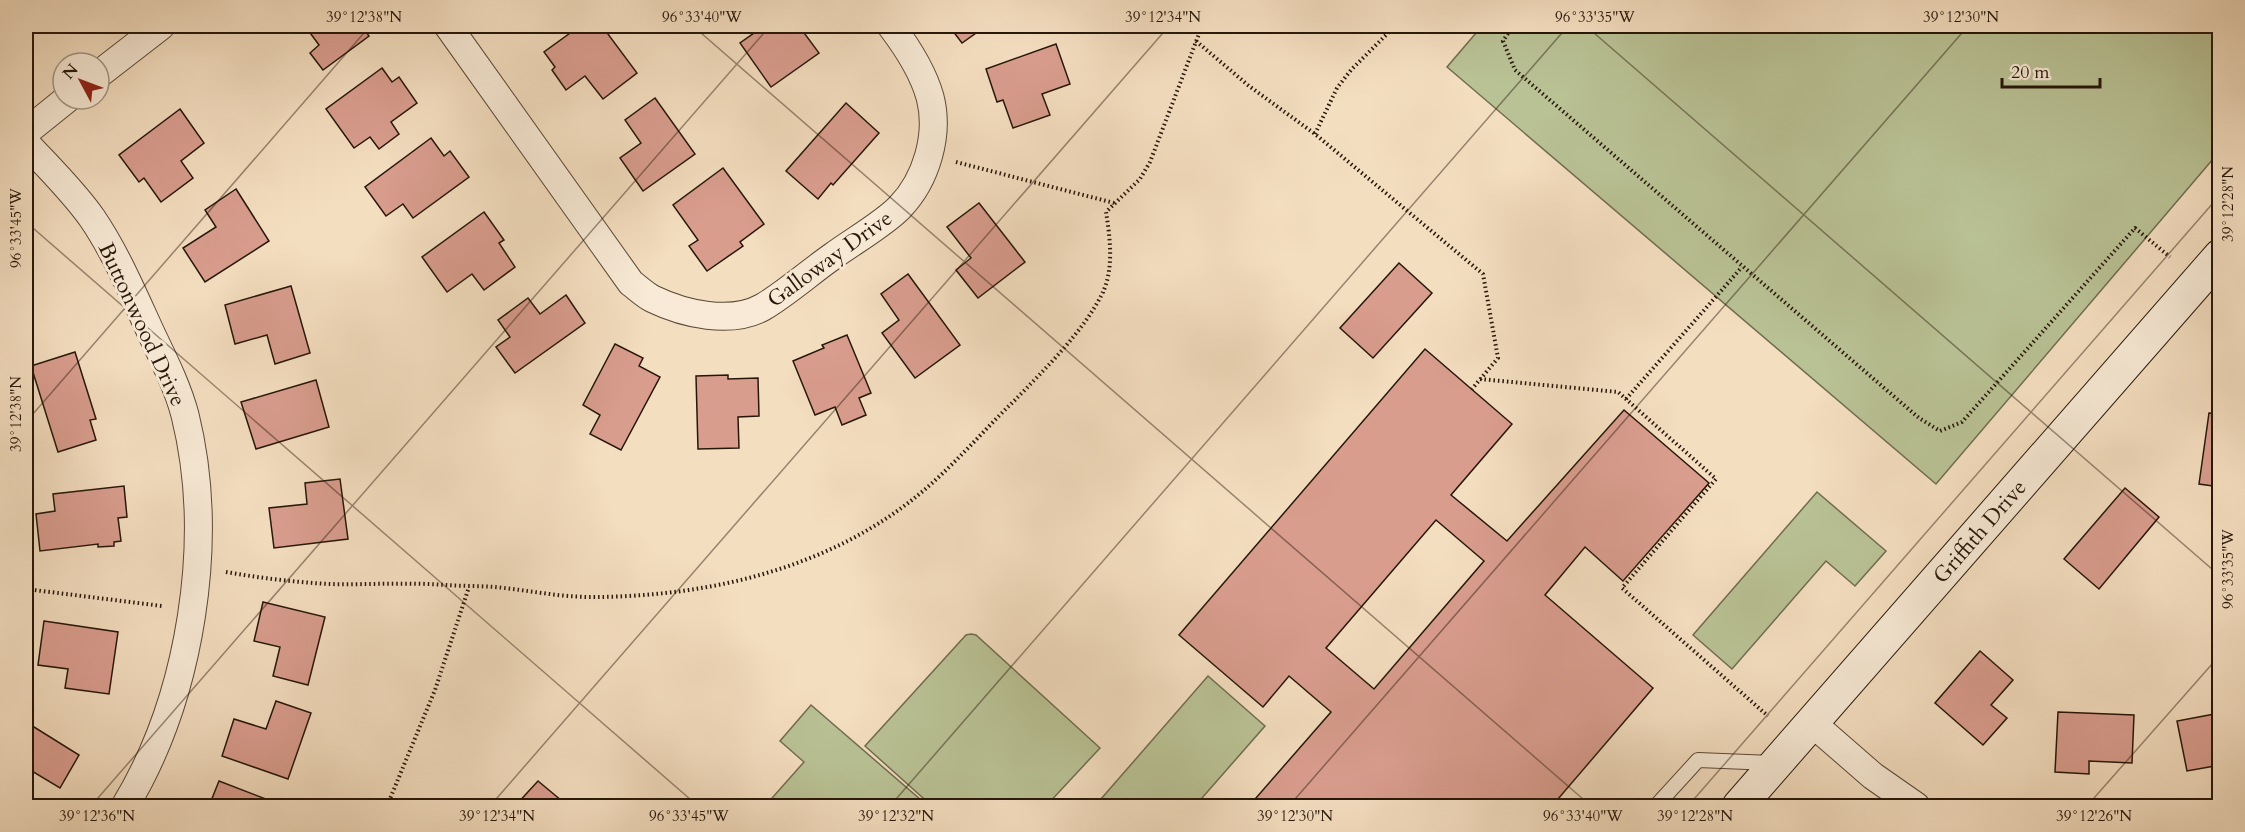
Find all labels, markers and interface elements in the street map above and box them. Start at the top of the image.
text: 39°12'38"N [326,7,402,27]
text: 96°33'40"W [662,7,742,27]
text: 39°12'34"N [1125,7,1201,27]
text: 96°33'35"W [1555,7,1635,27]
text: 39°12'30"N [1923,7,1999,27]
north arrow [51,51,111,111]
scale bar [2002,51,2100,89]
text: N [58,59,83,84]
text: 20 m [2011,60,2050,85]
text: 39°12'28"N [2218,166,2238,242]
text: 96°33'45"W [6,188,26,268]
street label: Galloway Drive [761,203,898,314]
street label: Buttonwood Drive [91,238,193,411]
text: 39°12'38"N [6,376,26,452]
street label: Griffith Drive [1926,473,2033,590]
text: 96°33'35"W [2218,529,2238,609]
text: 39°12'36"N [59,806,135,826]
text: 39°12'34"N [459,806,535,826]
text: 96°33'45"W [649,806,729,826]
text: 39°12'32"N [858,806,934,826]
text: 39°12'30"N [1257,806,1333,826]
text: 96°33'40"W [1543,806,1623,826]
text: 39°12'28"N [1657,806,1733,826]
text: 39°12'26"N [2056,806,2132,826]

